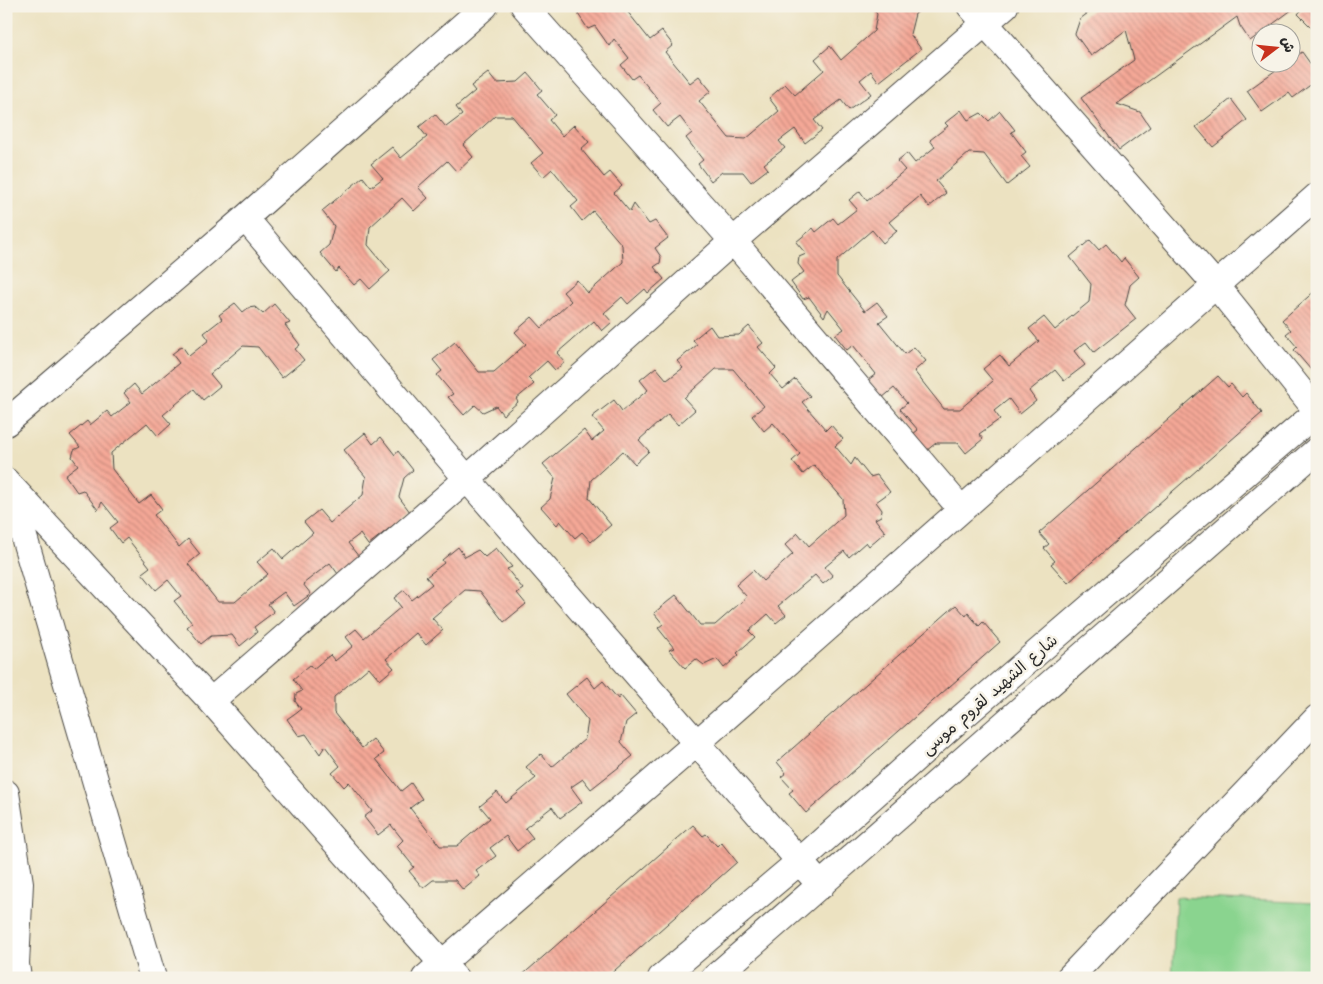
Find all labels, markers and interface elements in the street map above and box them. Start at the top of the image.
north arrow [1250,22,1300,72]
text: ش [1276,35,1299,55]
street label: شارع الشهيد لقروم موسى [917,629,1063,761]

